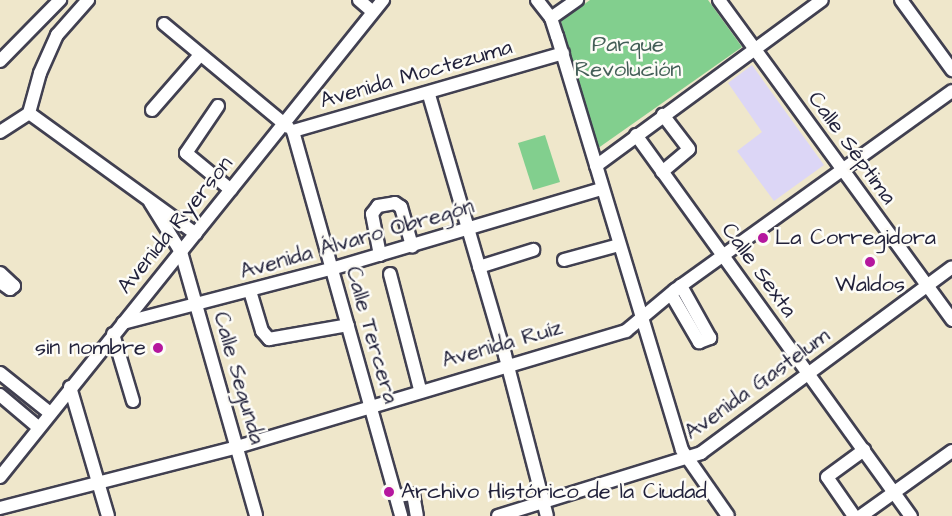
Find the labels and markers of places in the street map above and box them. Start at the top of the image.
place label: La Corregidora [775,225,936,251]
marker: La Corregidora [756,231,770,245]
marker: Waldos [863,255,877,269]
place label: Waldos [835,272,905,298]
place label: sin nombre [35,335,146,361]
marker: sin nombre [151,341,165,355]
place label: Archivo Histórico de la Ciudad [401,479,707,505]
marker: Archivo Histórico de la Ciudad [382,485,396,499]

